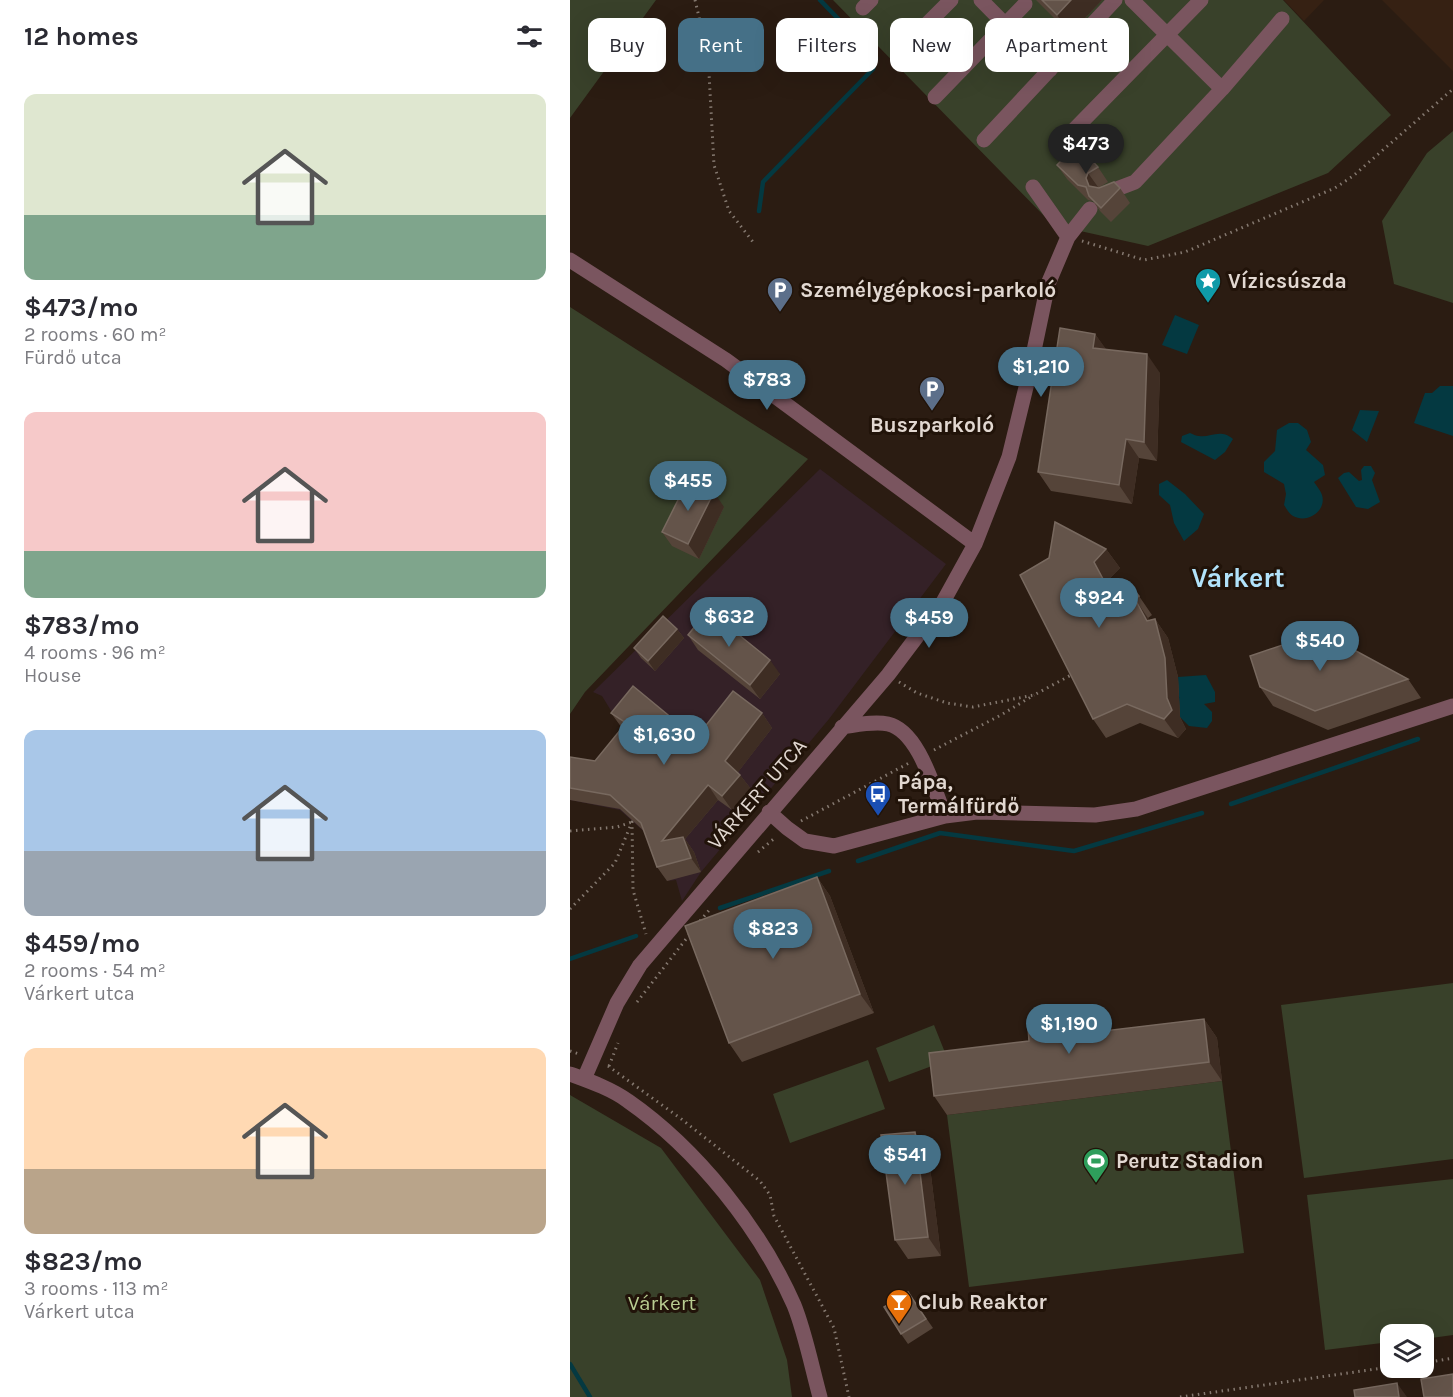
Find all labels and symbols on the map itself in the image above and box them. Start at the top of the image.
pin: $473 [1050,124,1122,175]
place icon: Vízicsúszda [1193,266,1223,304]
place label: Vízicsúszda [1228,269,1347,293]
parking icon: Személygépkocsi-parkoló [765,275,795,313]
place label: Személygépkocsi-parkoló [800,278,1056,302]
pin: $1,210 [992,347,1090,398]
pin: $783 [731,360,803,411]
parking icon: Buszparkoló [917,374,947,412]
place label: Buszparkoló [870,413,994,437]
pin: $455 [652,461,724,512]
district label: Várkert [1191,562,1285,594]
pin: $924 [1063,578,1135,629]
pin: $632 [693,597,765,648]
pin: $459 [893,598,965,649]
pin: $540 [1284,621,1356,672]
pin: $1,630 [615,715,713,766]
street label: VÁRKERT UTCA [703,734,811,854]
place label: Pápa, Termálfürdő [898,770,1019,818]
bus stop icon: Pápa, Termálfürdő [863,779,893,817]
pin: $823 [737,909,809,960]
pin: $1,190 [1020,1004,1118,1055]
pin: $541 [869,1135,941,1186]
sports icon: Perutz Stadion [1081,1146,1111,1184]
place label: Perutz Stadion [1116,1149,1263,1173]
bar icon: Club Reaktor [884,1287,914,1325]
place label: Club Reaktor [918,1290,1048,1314]
park label: Várkert [628,1291,696,1315]

